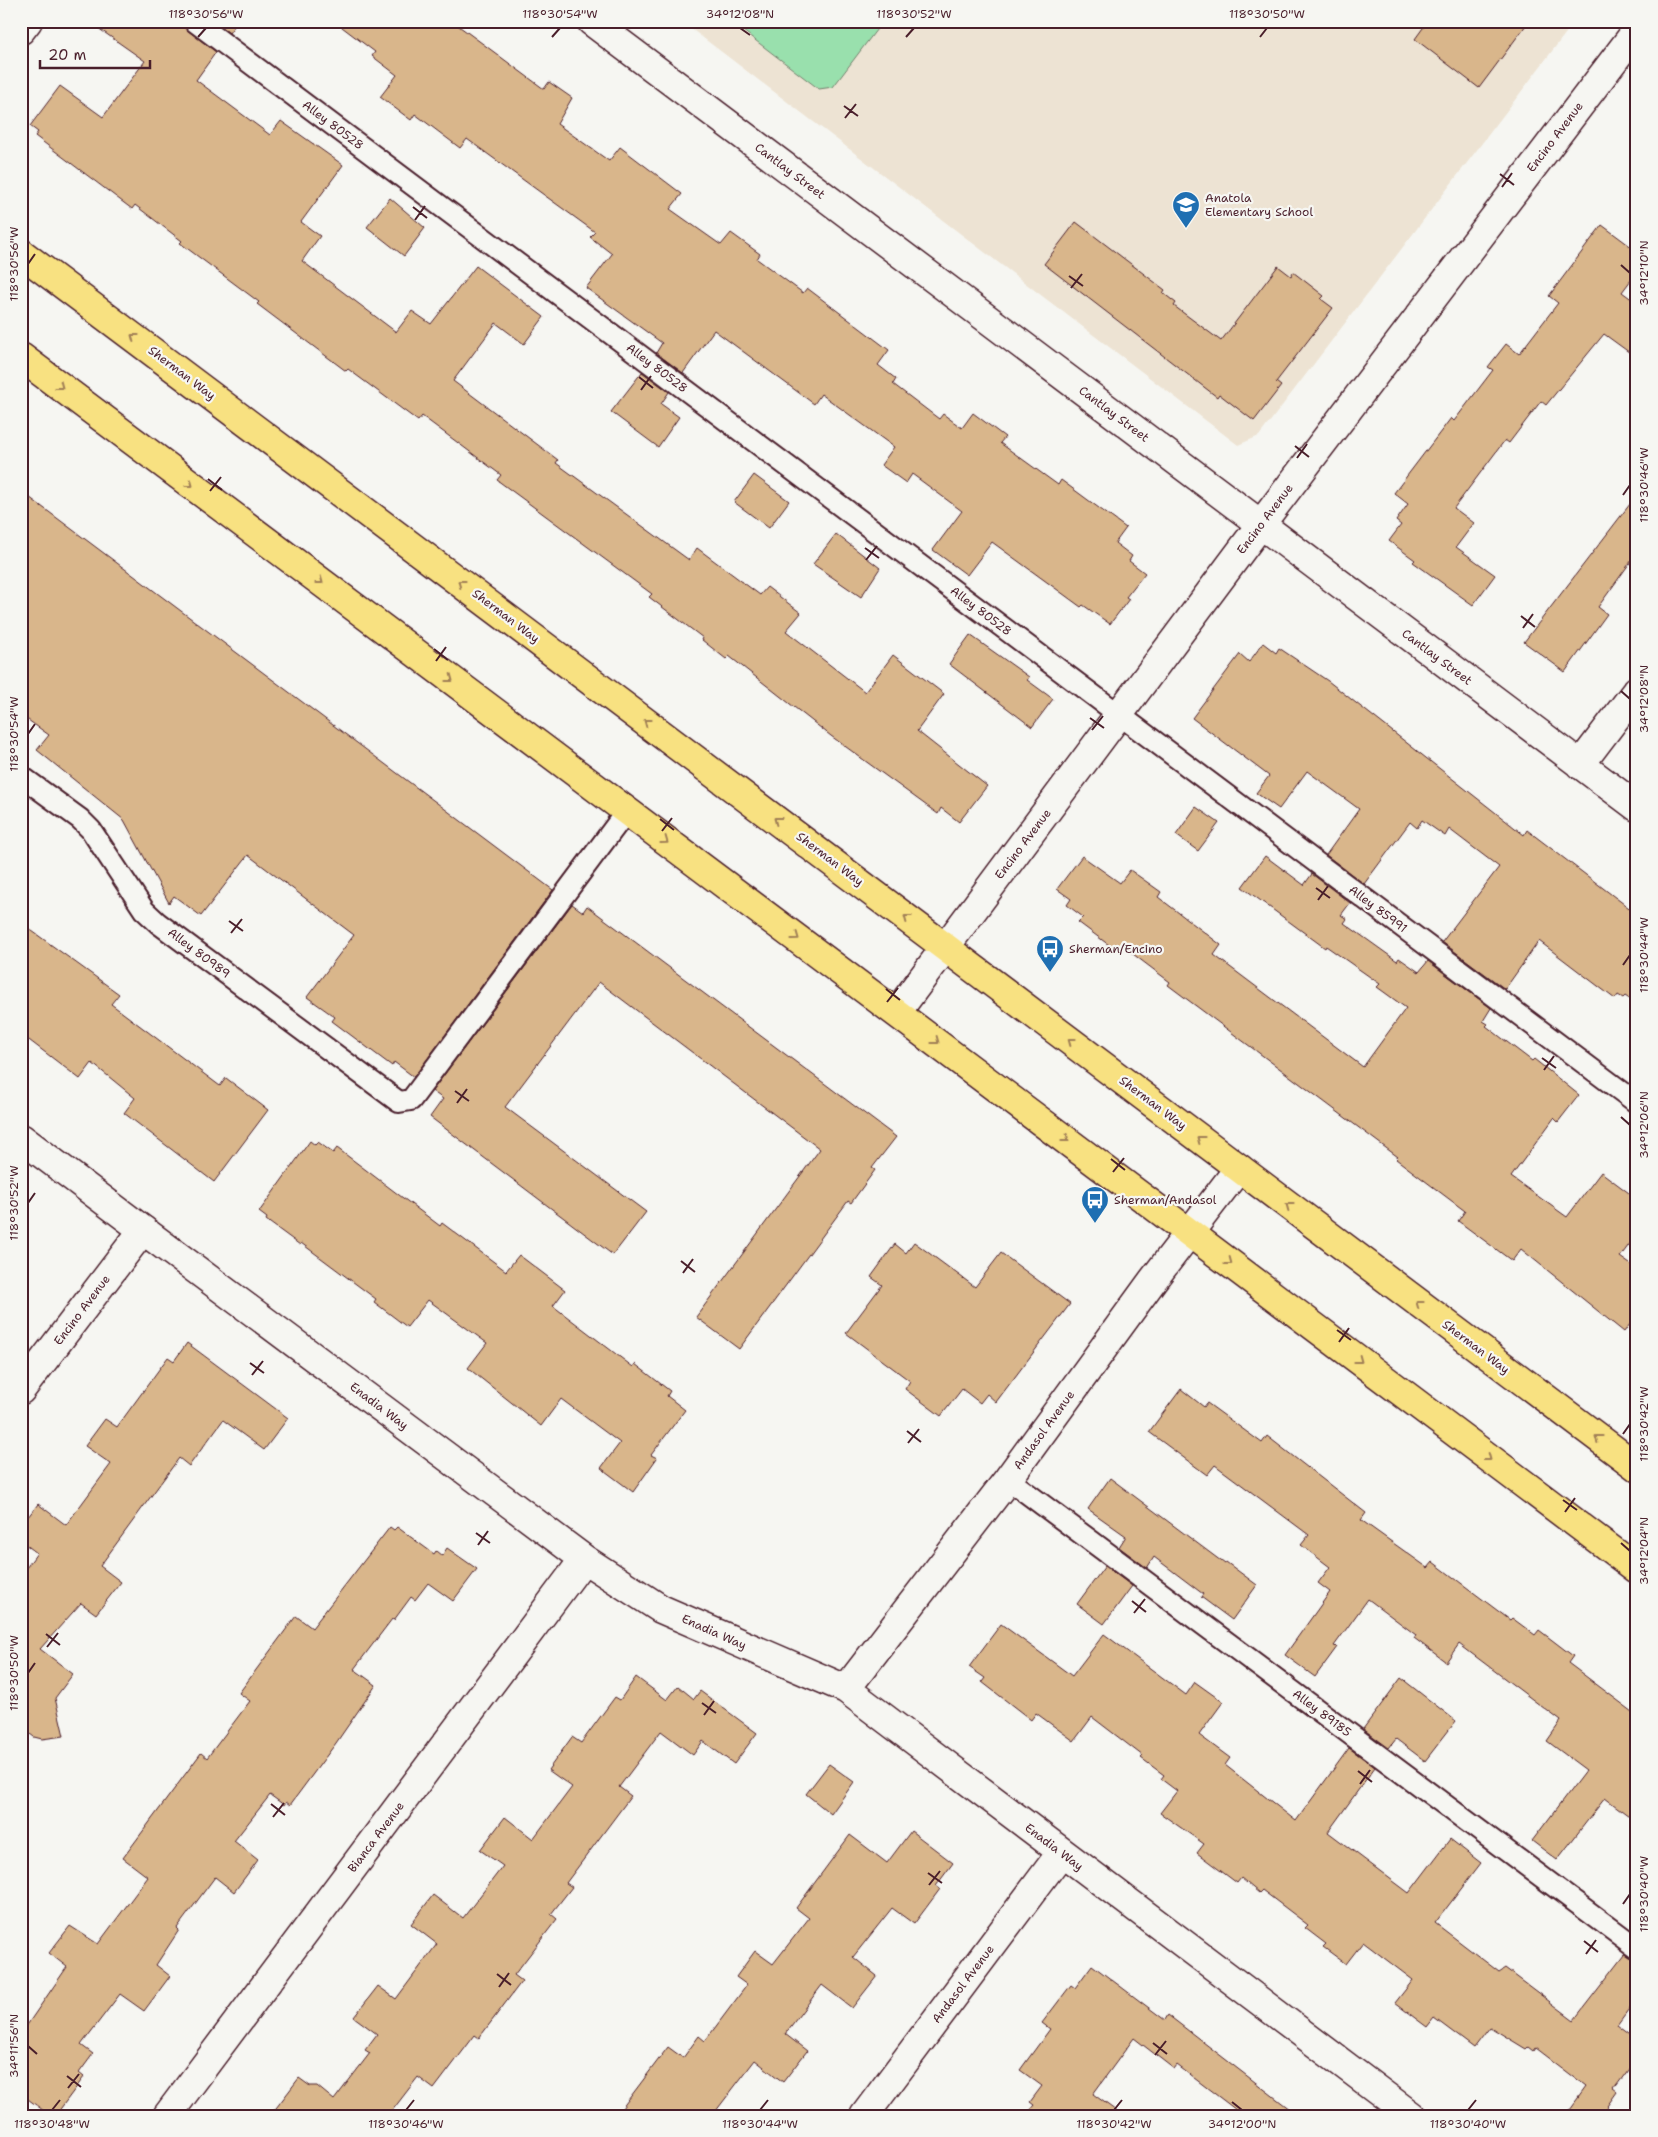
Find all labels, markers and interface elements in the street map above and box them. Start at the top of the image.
text: 118°30'56"W [168,6,244,22]
text: 118°30'54"W [522,6,598,22]
text: 34°12'08"N [706,6,774,22]
text: 118°30'52"W [876,6,952,22]
text: 118°30'50"W [1229,6,1305,22]
scale bar [40,38,150,70]
text: 20 m [48,45,87,65]
street label: Alley 80528 [299,97,367,153]
street label: Encino Avenue [1523,98,1587,176]
street label: Cantlay Street [752,139,828,203]
school or university icon: Anatola Elementary School [1171,190,1201,229]
place label: Anatola Elementary School [1205,190,1313,220]
text: 118°30'56"W [6,226,22,302]
text: 34°12'10"N [1636,240,1652,306]
one-way arrow [131,335,140,343]
street label: Alley 80528 [623,340,691,396]
street label: Sherman Way [145,342,219,404]
one-way arrow [54,380,64,389]
street label: Cantlay Street [1076,382,1152,446]
text: 118°30'46"W [1636,447,1652,523]
one-way arrow [184,478,194,487]
street label: Encino Avenue [1233,480,1297,558]
one-way arrow [314,576,323,584]
one-way arrow [457,580,467,589]
street label: Alley 80528 [947,583,1015,639]
street label: Sherman Way [469,585,543,647]
street label: Cantlay Street [1399,625,1475,689]
text: 34°12'08"N [1636,665,1652,733]
one-way arrow [444,673,454,682]
text: 118°30'54"W [6,696,22,772]
one-way arrow [644,720,653,728]
street label: Encino Avenue [991,805,1055,883]
one-way arrow [773,817,783,826]
street label: Sherman Way [793,828,867,890]
one-way arrow [659,835,668,843]
street label: Alley 85991 [1346,882,1410,936]
one-way arrow [904,915,913,923]
text: 118°30'44"W [1636,917,1652,993]
street label: Alley 80989 [165,924,233,982]
one-way arrow [790,931,800,940]
bus stop icon: Sherman/Encino [1035,934,1065,973]
place label: Sherman/Encino [1069,941,1163,957]
one-way arrow [930,1036,939,1044]
one-way arrow [1067,1038,1077,1047]
street label: Sherman Way [1116,1072,1190,1134]
text: 34°12'06"N [1636,1091,1652,1159]
one-way arrow [1060,1134,1069,1142]
one-way arrow [1196,1136,1206,1145]
text: 118°30'52"W [6,1165,22,1241]
bus stop icon: Sherman/Andasol [1080,1185,1110,1224]
place label: Sherman/Andasol [1114,1192,1217,1208]
one-way arrow [1285,1203,1295,1212]
one-way arrow [1223,1256,1233,1265]
street label: Encino Avenue [50,1271,114,1349]
one-way arrow [1415,1301,1425,1310]
street label: Sherman Way [1439,1316,1513,1378]
one-way arrow [1353,1354,1362,1362]
street label: Enadia Way [346,1379,412,1433]
text: 118°30'42"W [1636,1386,1652,1462]
street label: Andasol Avenue [1010,1387,1078,1473]
one-way arrow [1594,1435,1604,1444]
one-way arrow [1482,1452,1491,1460]
text: 34°12'04"N [1636,1517,1652,1585]
street label: Enadia Way [679,1611,749,1653]
text: 118°30'50"W [6,1635,22,1711]
street label: Alley 89185 [1289,1686,1355,1740]
street label: Bianca Avenue [344,1798,408,1876]
street label: Enadia Way [1021,1820,1087,1874]
text: 118°30'40"W [1636,1856,1652,1932]
street label: Andasol Avenue [928,1941,998,2026]
text: 34°11'56"N [6,2014,22,2078]
text: 118°30'48"W [14,2116,90,2132]
text: 118°30'46"W [368,2116,444,2132]
text: 118°30'44"W [722,2116,798,2132]
text: 118°30'42"W [1076,2116,1152,2132]
text: 34°12'00"N [1208,2116,1276,2132]
text: 118°30'40"W [1430,2116,1506,2132]

